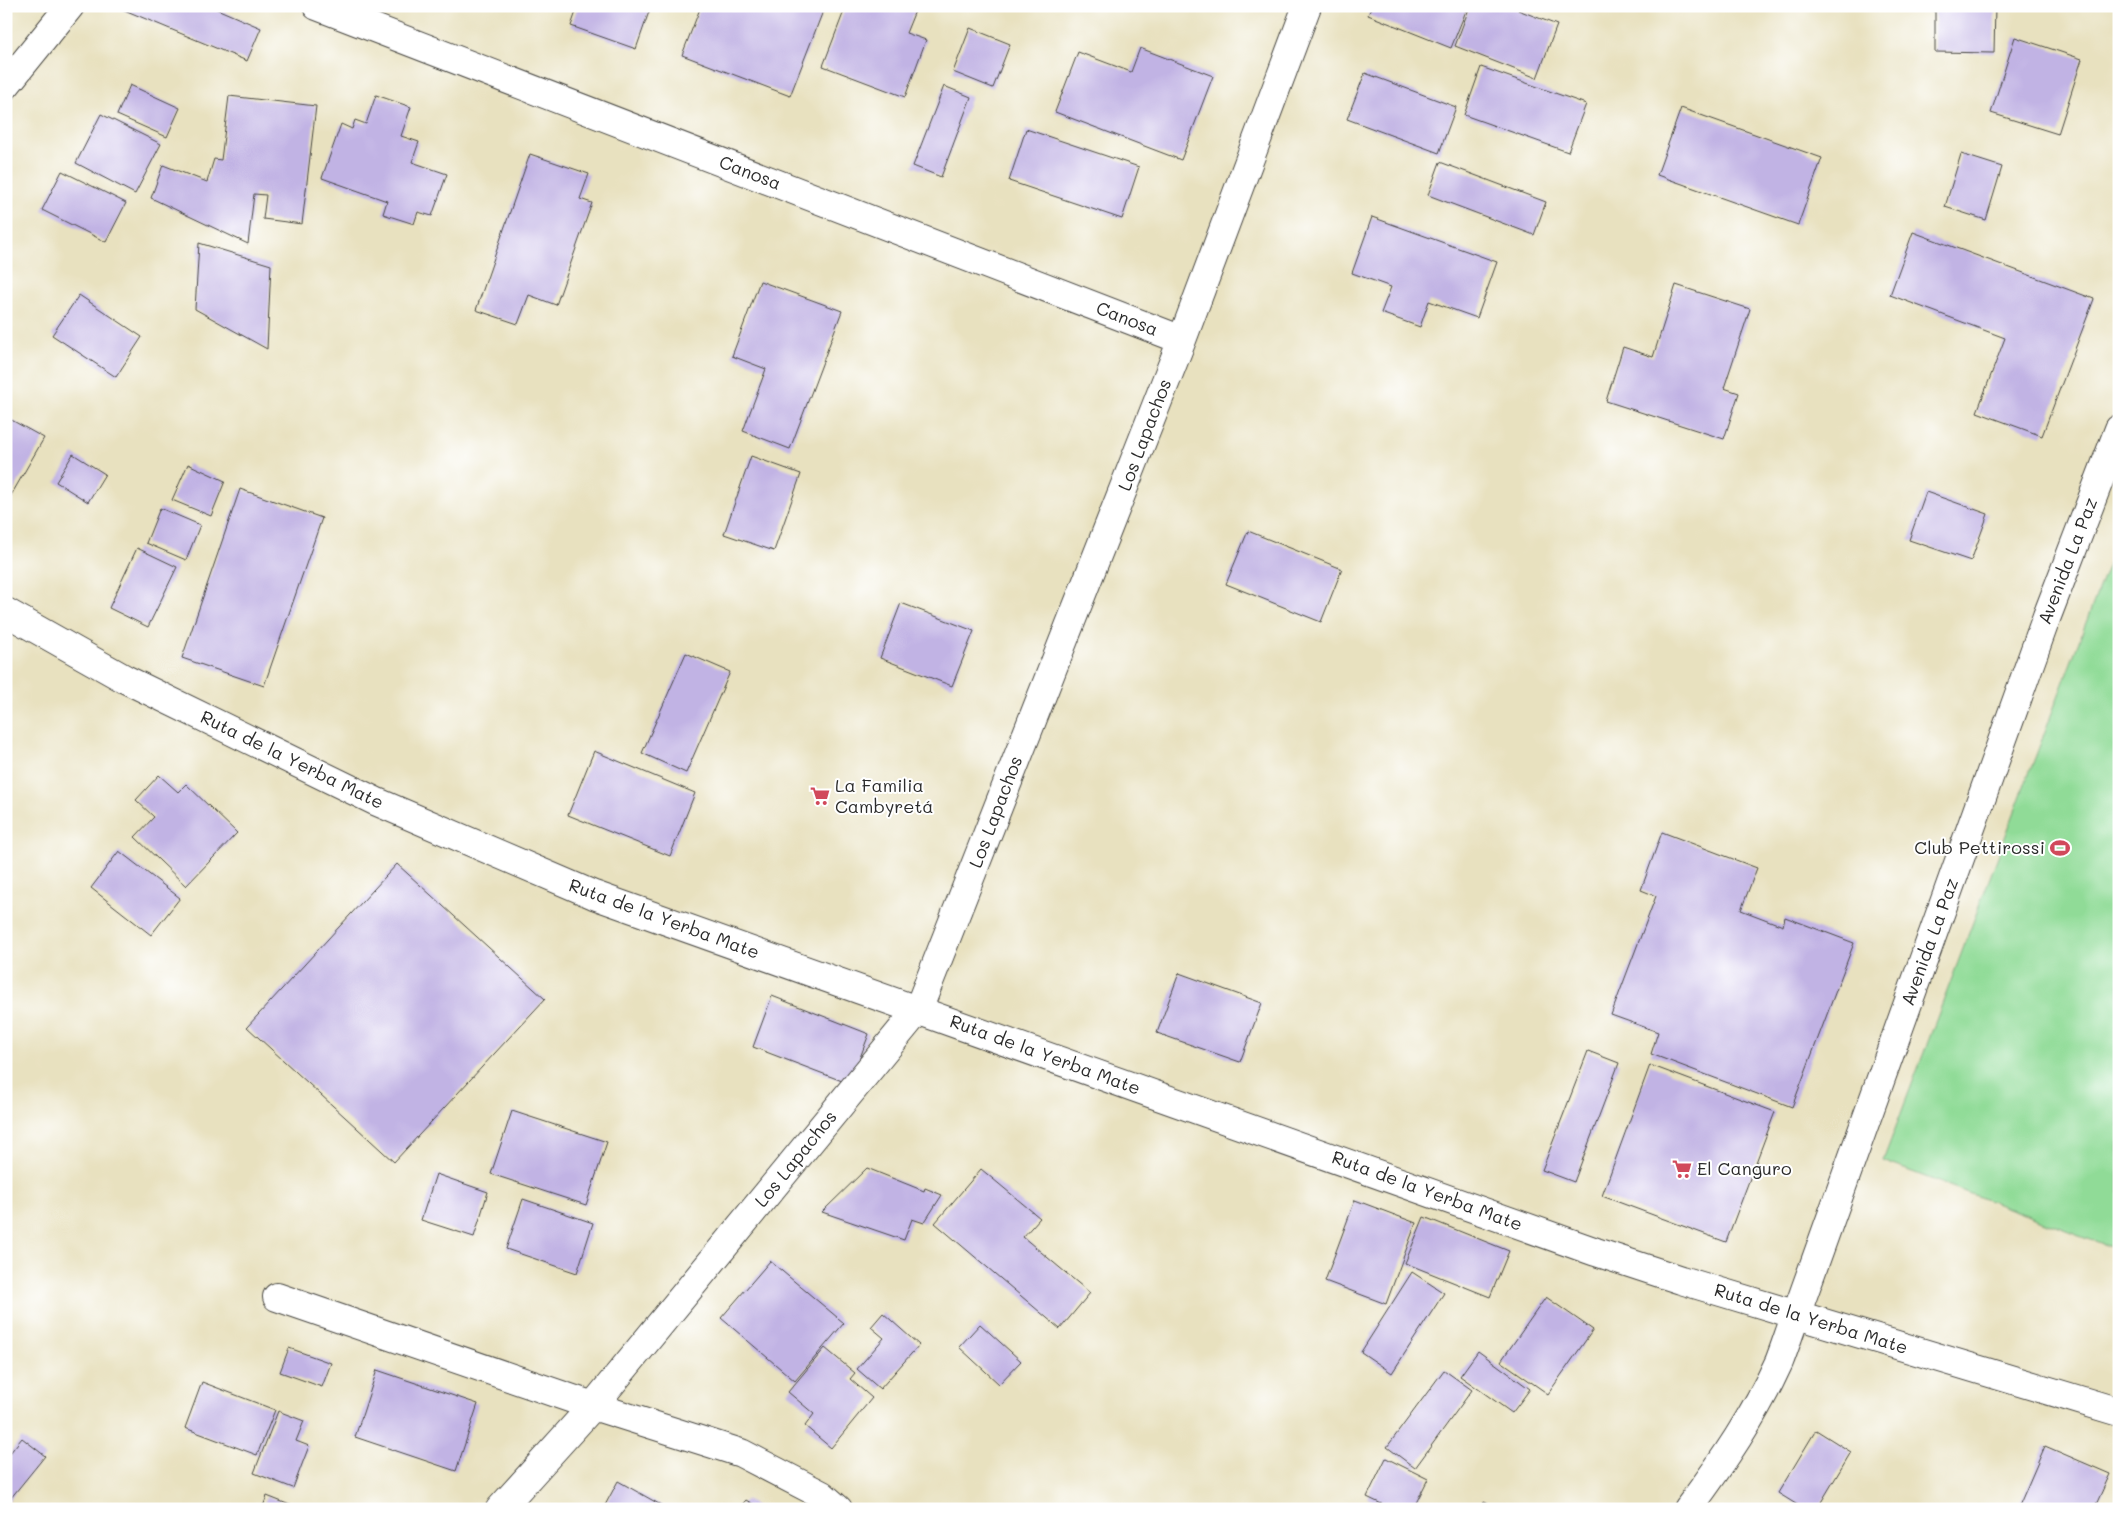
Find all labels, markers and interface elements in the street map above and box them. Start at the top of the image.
street label: Canosa [716,149,785,195]
street label: Canosa [1093,295,1162,341]
street label: Los Lapachos [1112,375,1176,494]
street label: Avenida La Paz [2032,494,2102,627]
street label: Ruta de la Yerba Mate [197,704,388,814]
street label: Los Lapachos [963,752,1027,871]
place label: La Familia Cambyretá [835,773,934,818]
supermarket icon: La Familia Cambyretá [809,785,831,807]
place label: Club Pettirossi [1914,835,2045,859]
sports icon: Club Pettirossi [2049,837,2071,859]
street label: Ruta de la Yerba Mate [566,872,763,964]
street label: Avenida La Paz [1895,875,1963,1009]
street label: Ruta de la Yerba Mate [947,1008,1144,1100]
street label: Los Lapachos [749,1105,842,1212]
street label: Ruta de la Yerba Mate [1329,1144,1526,1236]
place label: El Canguro [1697,1156,1792,1180]
supermarket icon: El Canguro [1671,1158,1693,1180]
street label: Ruta de la Yerba Mate [1712,1277,1911,1359]

